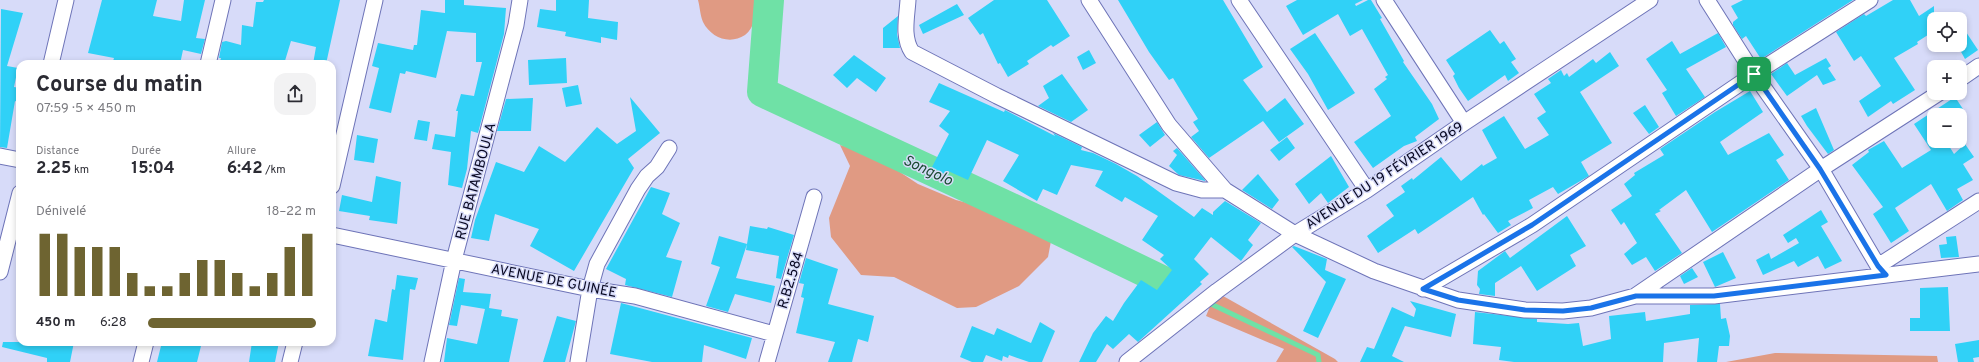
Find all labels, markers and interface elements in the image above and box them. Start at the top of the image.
map controls [1927,12,1967,148]
button: locate [1927,12,1967,52]
pin [1737,57,1771,91]
button: + [1927,60,1967,100]
icon: arrive [1743,63,1765,85]
text: Course du matin [36,72,203,99]
button: share [274,73,316,115]
text: 07:59 · 5 × 450 m [36,101,136,117]
button: − [1927,108,1967,148]
street label: AVENUE DU 19 FÉVRIER 1969 [1302,118,1467,234]
street label: RUE BATAMBOULA [453,121,500,242]
text: Distance [36,144,79,158]
text: Durée [131,144,161,158]
text: Allure [227,144,256,158]
water label: Songolo [900,152,955,191]
text: 2.25 [36,158,71,180]
text: 15:04 [131,158,175,180]
text: 6:42 [227,158,263,180]
text: km [71,163,89,177]
text: /km [263,163,286,177]
text: Dénivelé [36,204,86,220]
text: 18–22 m [267,204,316,220]
street label: R.B2.584 [775,250,808,311]
street label: AVENUE DE GUINÉE [490,260,618,302]
text: 450 m [36,315,75,331]
text: 6:28 [100,315,127,331]

